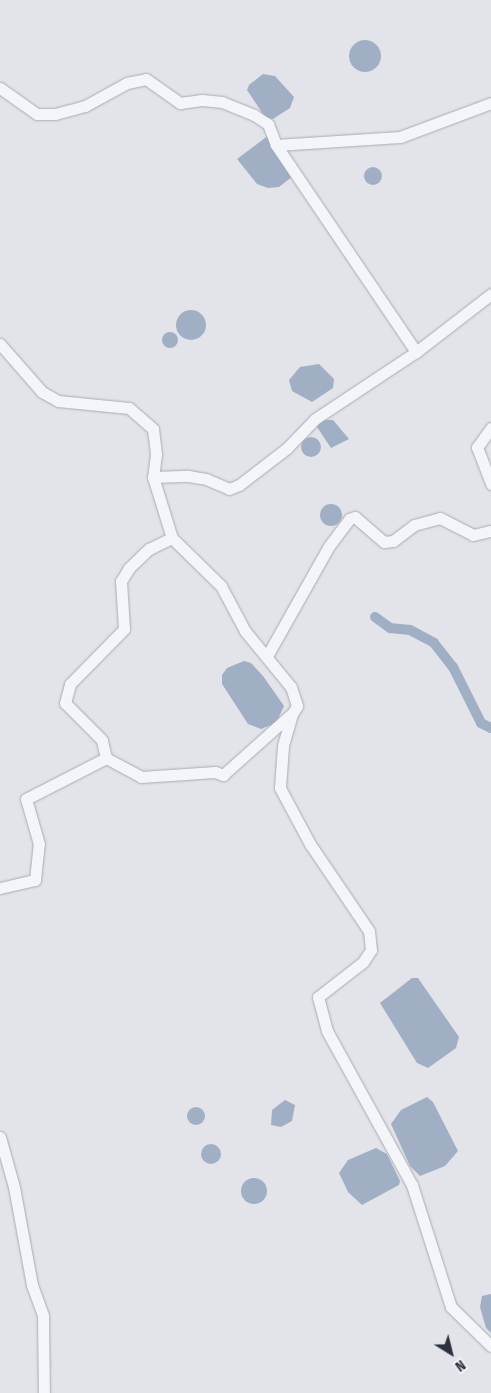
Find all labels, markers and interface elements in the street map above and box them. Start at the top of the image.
north arrow [426,1328,476,1378]
text: N [452,1356,469,1375]

